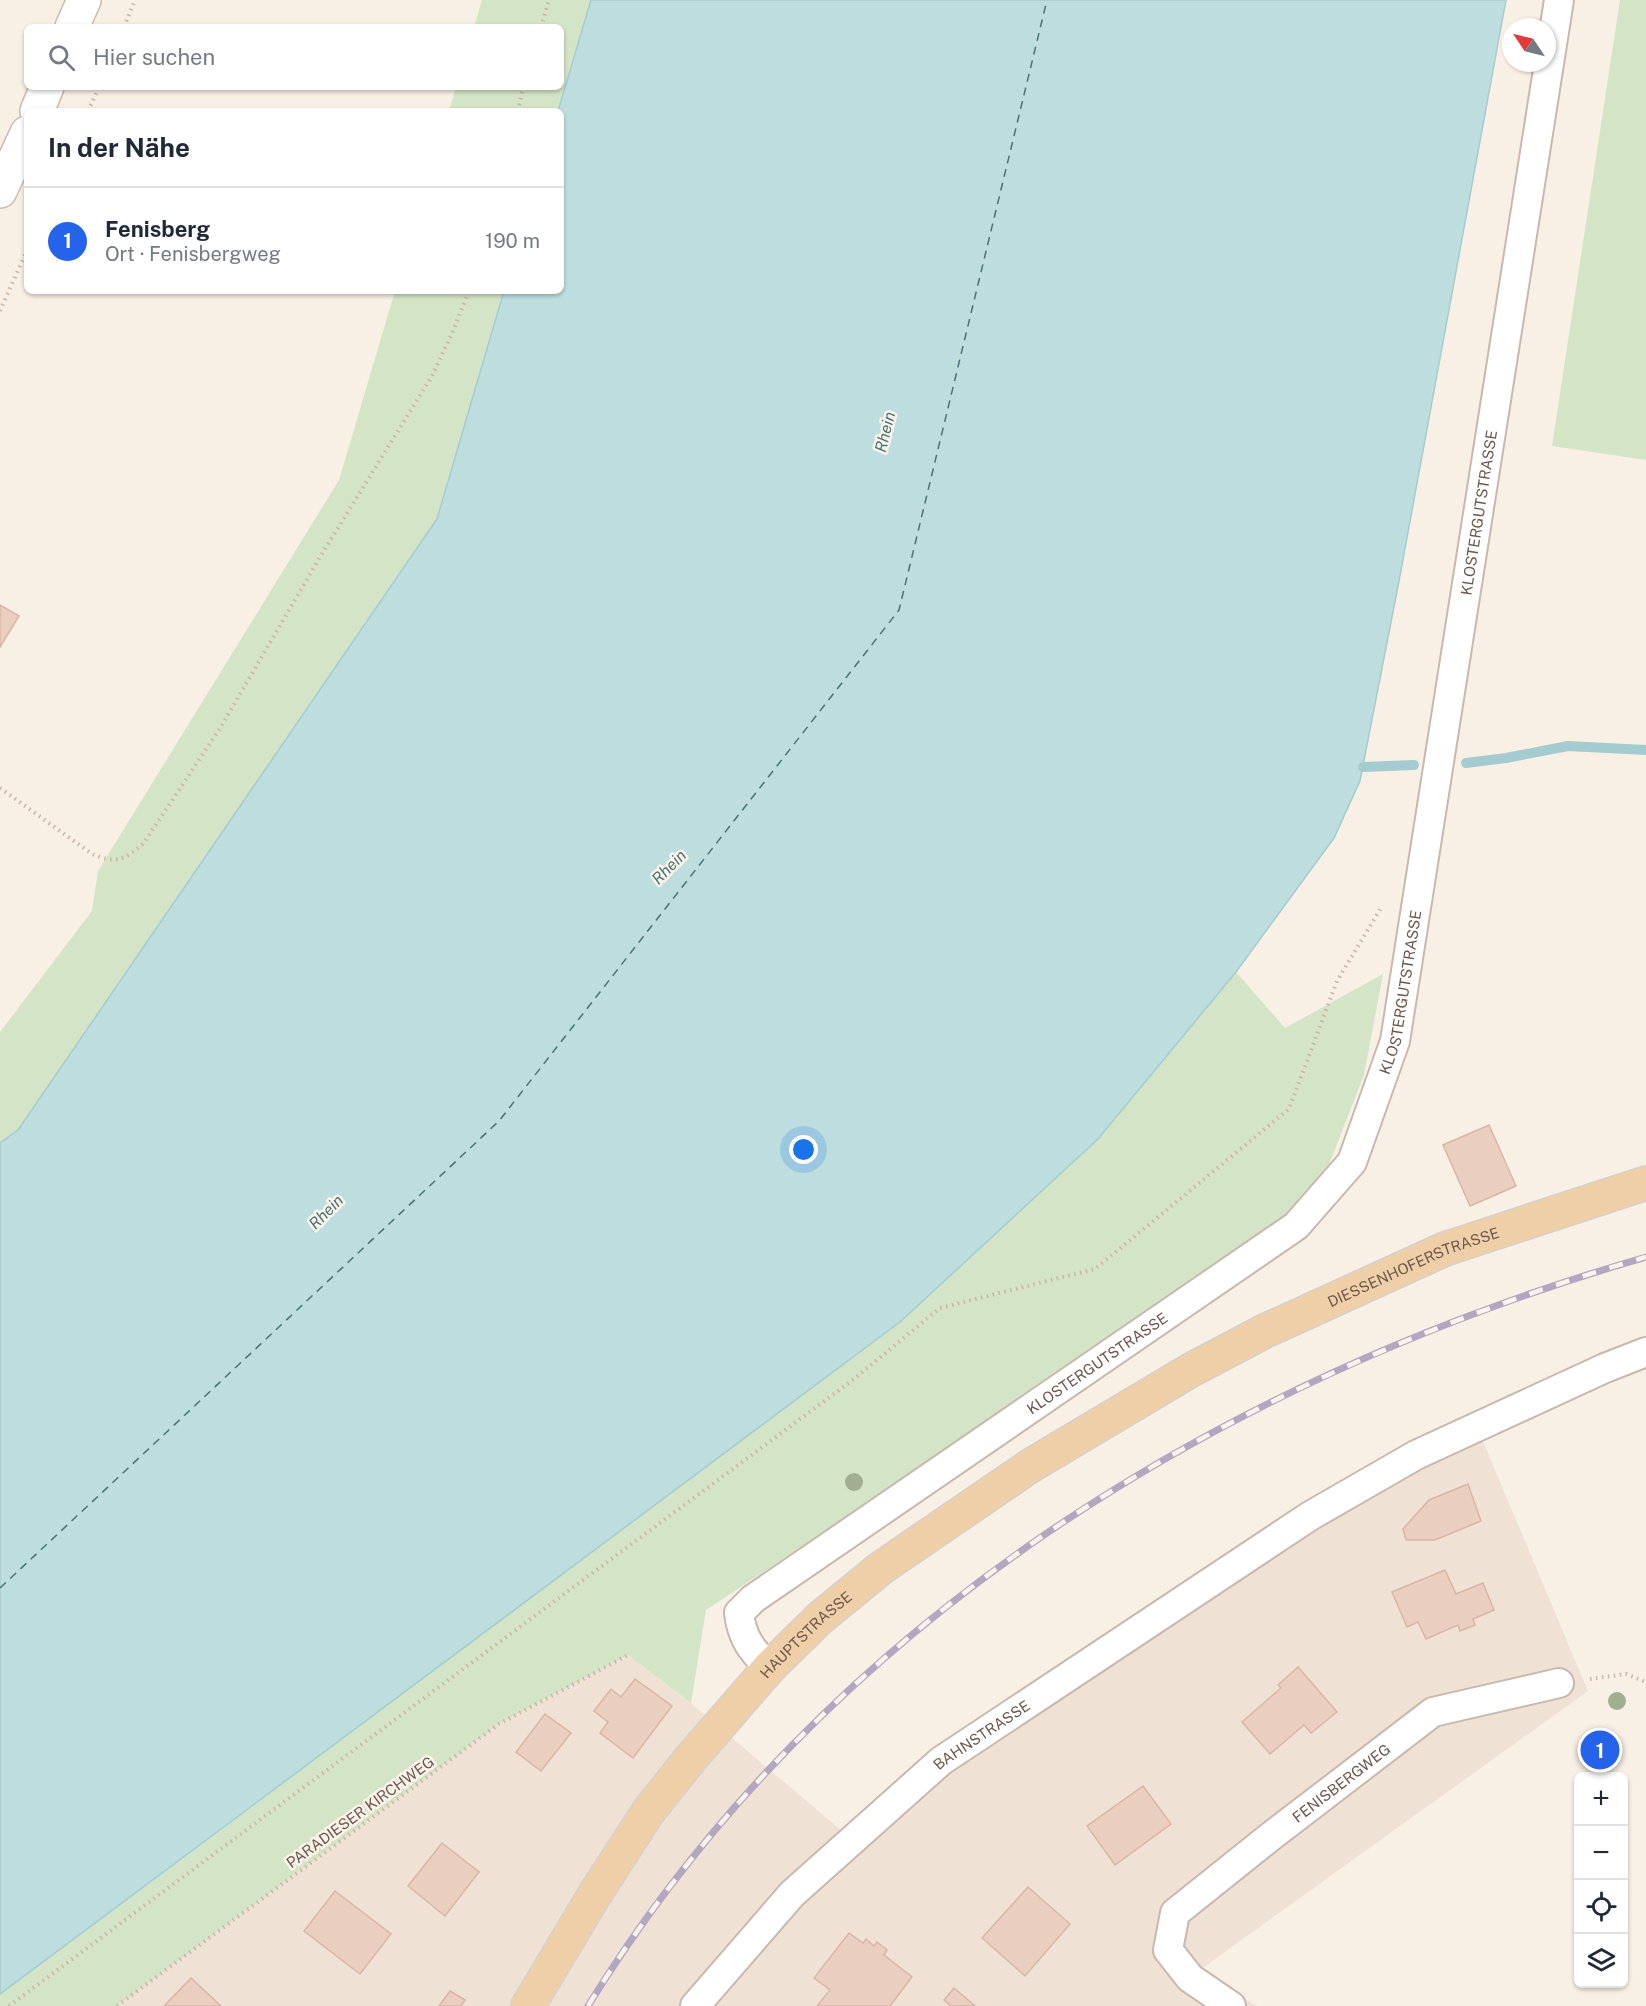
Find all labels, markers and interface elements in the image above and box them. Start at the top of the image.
north arrow [1502,18,1556,72]
search box [24,24,564,90]
icon: search [45,41,78,74]
text: Hier suchen [93,44,215,70]
text: In der Nähe [48,132,190,163]
text: Fenisberg [105,216,210,242]
text: 1 [63,229,72,253]
text: 190 m [485,229,540,253]
text: Ort · Fenisbergweg [105,242,281,266]
water label: Rhein [871,410,899,454]
street label: KLOSTERGUTSTRASSE [1457,429,1500,596]
water label: Rhein [648,846,690,888]
street label: KLOSTERGUTSTRASSE [1375,909,1424,1076]
your location [789,1135,818,1164]
water label: Rhein [305,1191,347,1233]
street label: DIESSENHOFERSTRASSE [1325,1223,1501,1310]
street label: KLOSTERGUTSTRASSE [1023,1309,1170,1417]
street label: HAUPTSTRASSE [756,1587,855,1681]
street label: BAHNSTRASSE [929,1696,1033,1773]
pin: 1 [1580,1728,1620,1772]
street label: FENISBERGWEG [1289,1740,1393,1825]
street label: PARADIESER KIRCHWEG [283,1753,437,1871]
map controls [1574,1772,1628,1988]
button: + [1574,1772,1628,1826]
button: − [1574,1826,1628,1880]
button: locate [1574,1880,1628,1934]
button: layers [1574,1934,1628,1988]

